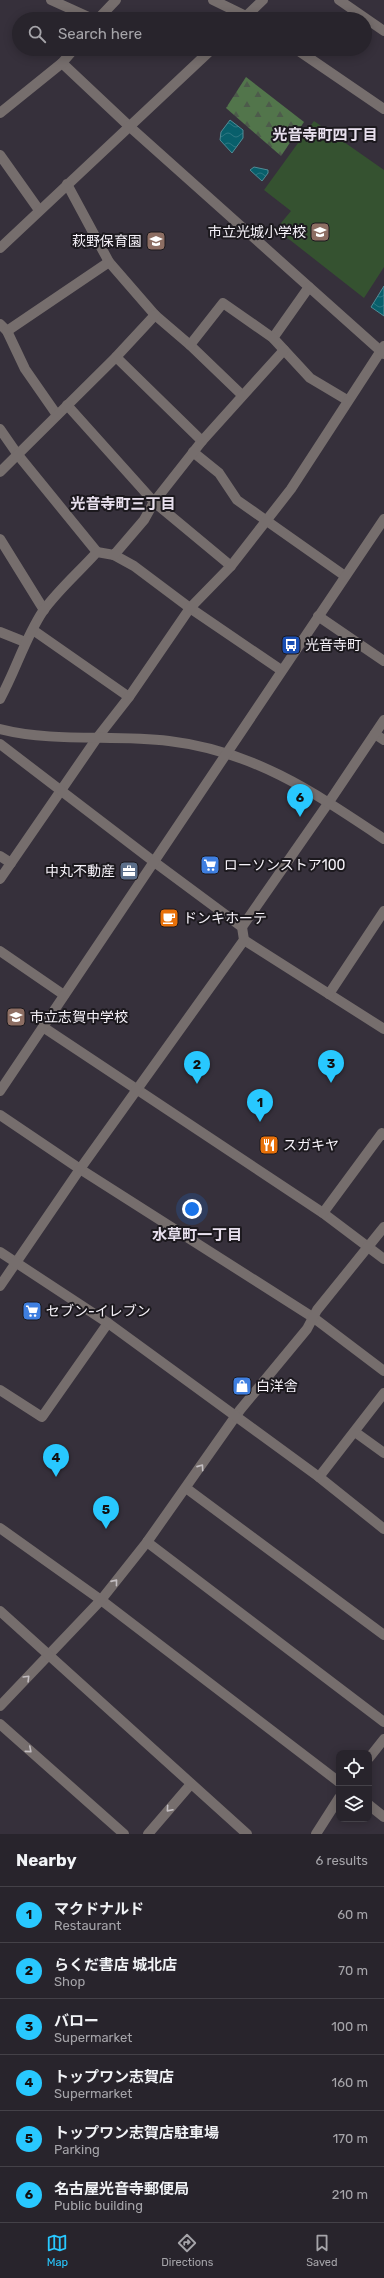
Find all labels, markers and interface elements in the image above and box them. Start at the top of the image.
search box [12,12,372,56]
icon: search [26,23,48,45]
text: Search here [58,25,142,43]
district label: 光音寺町四丁目 [272,126,378,144]
school or university icon: 市立光城小学校 [309,221,331,243]
place label: 市立光城小学校 [208,224,306,241]
school or university icon: 萩野保育園 [145,230,167,252]
place label: 萩野保育園 [72,233,142,250]
district label: 光音寺町三丁目 [70,495,176,513]
bus stop icon: 光音寺町 [280,634,302,656]
place label: 光音寺町 [305,637,361,654]
pin: 6 [287,784,313,817]
supermarket icon: ローソンストア100 [199,854,221,876]
place label: ローソンストア100 [224,857,346,874]
office icon: 中丸不動産 [118,860,140,882]
place label: 中丸不動産 [45,863,115,880]
cafe icon: ドンキホーテ [158,907,180,929]
place label: ドンキホーテ [183,910,267,927]
school or university icon: 市立志賀中学校 [5,1006,27,1028]
place label: 市立志賀中学校 [30,1009,128,1026]
pin: 3 [318,1050,344,1083]
pin: 2 [184,1051,210,1084]
pin: 1 [247,1089,273,1122]
restaurant icon: スガキヤ [258,1134,280,1156]
place label: スガキヤ [283,1137,339,1154]
your location [182,1199,202,1219]
district label: 水草町一丁目 [152,1226,242,1244]
supermarket icon: セブン-イレブン [21,1300,43,1322]
place label: セブン-イレブン [46,1303,151,1320]
shop icon: 白洋舎 [231,1375,253,1397]
place label: 白洋舎 [256,1378,298,1395]
pin: 4 [43,1444,69,1477]
one-way arrow [196,1464,203,1471]
pin: 5 [93,1496,119,1529]
one-way arrow [110,1579,117,1586]
one-way arrow [23,1675,30,1683]
one-way arrow [24,1746,32,1753]
map controls [336,1750,372,1822]
button: locate [336,1750,372,1786]
button: layers [336,1786,372,1822]
one-way arrow [167,1804,174,1812]
text: Nearby [16,1850,77,1870]
text: 6 results [316,1853,368,1868]
text: マクドナルド [54,1900,144,1918]
text: 1 [26,1907,32,1922]
text: 60 m [337,1907,368,1922]
text: Restaurant [54,1918,121,1933]
text: らくだ書店 城北店 [54,1956,177,1974]
text: 2 [25,1963,33,1978]
text: 70 m [338,1963,368,1978]
text: Shop [54,1974,85,1989]
text: バロー [54,2012,99,2030]
text: 3 [25,2019,33,2034]
text: 100 m [331,2019,368,2034]
text: Supermarket [54,2030,132,2045]
text: トップワン志賀店 [54,2068,174,2086]
text: 4 [25,2075,33,2090]
text: 160 m [332,2075,368,2090]
text: Supermarket [54,2086,132,2101]
text: トップワン志賀店駐車場 [54,2124,219,2142]
text: 5 [25,2131,33,2146]
text: 170 m [333,2131,368,2146]
text: Parking [54,2142,100,2157]
text: 名古屋光音寺郵便局 [54,2180,189,2198]
text: 6 [25,2187,33,2202]
text: 210 m [332,2187,368,2202]
text: Public building [54,2198,143,2213]
tab: Map [46,2232,68,2269]
tab: Directions [161,2232,213,2269]
tab: Saved [306,2232,338,2269]

